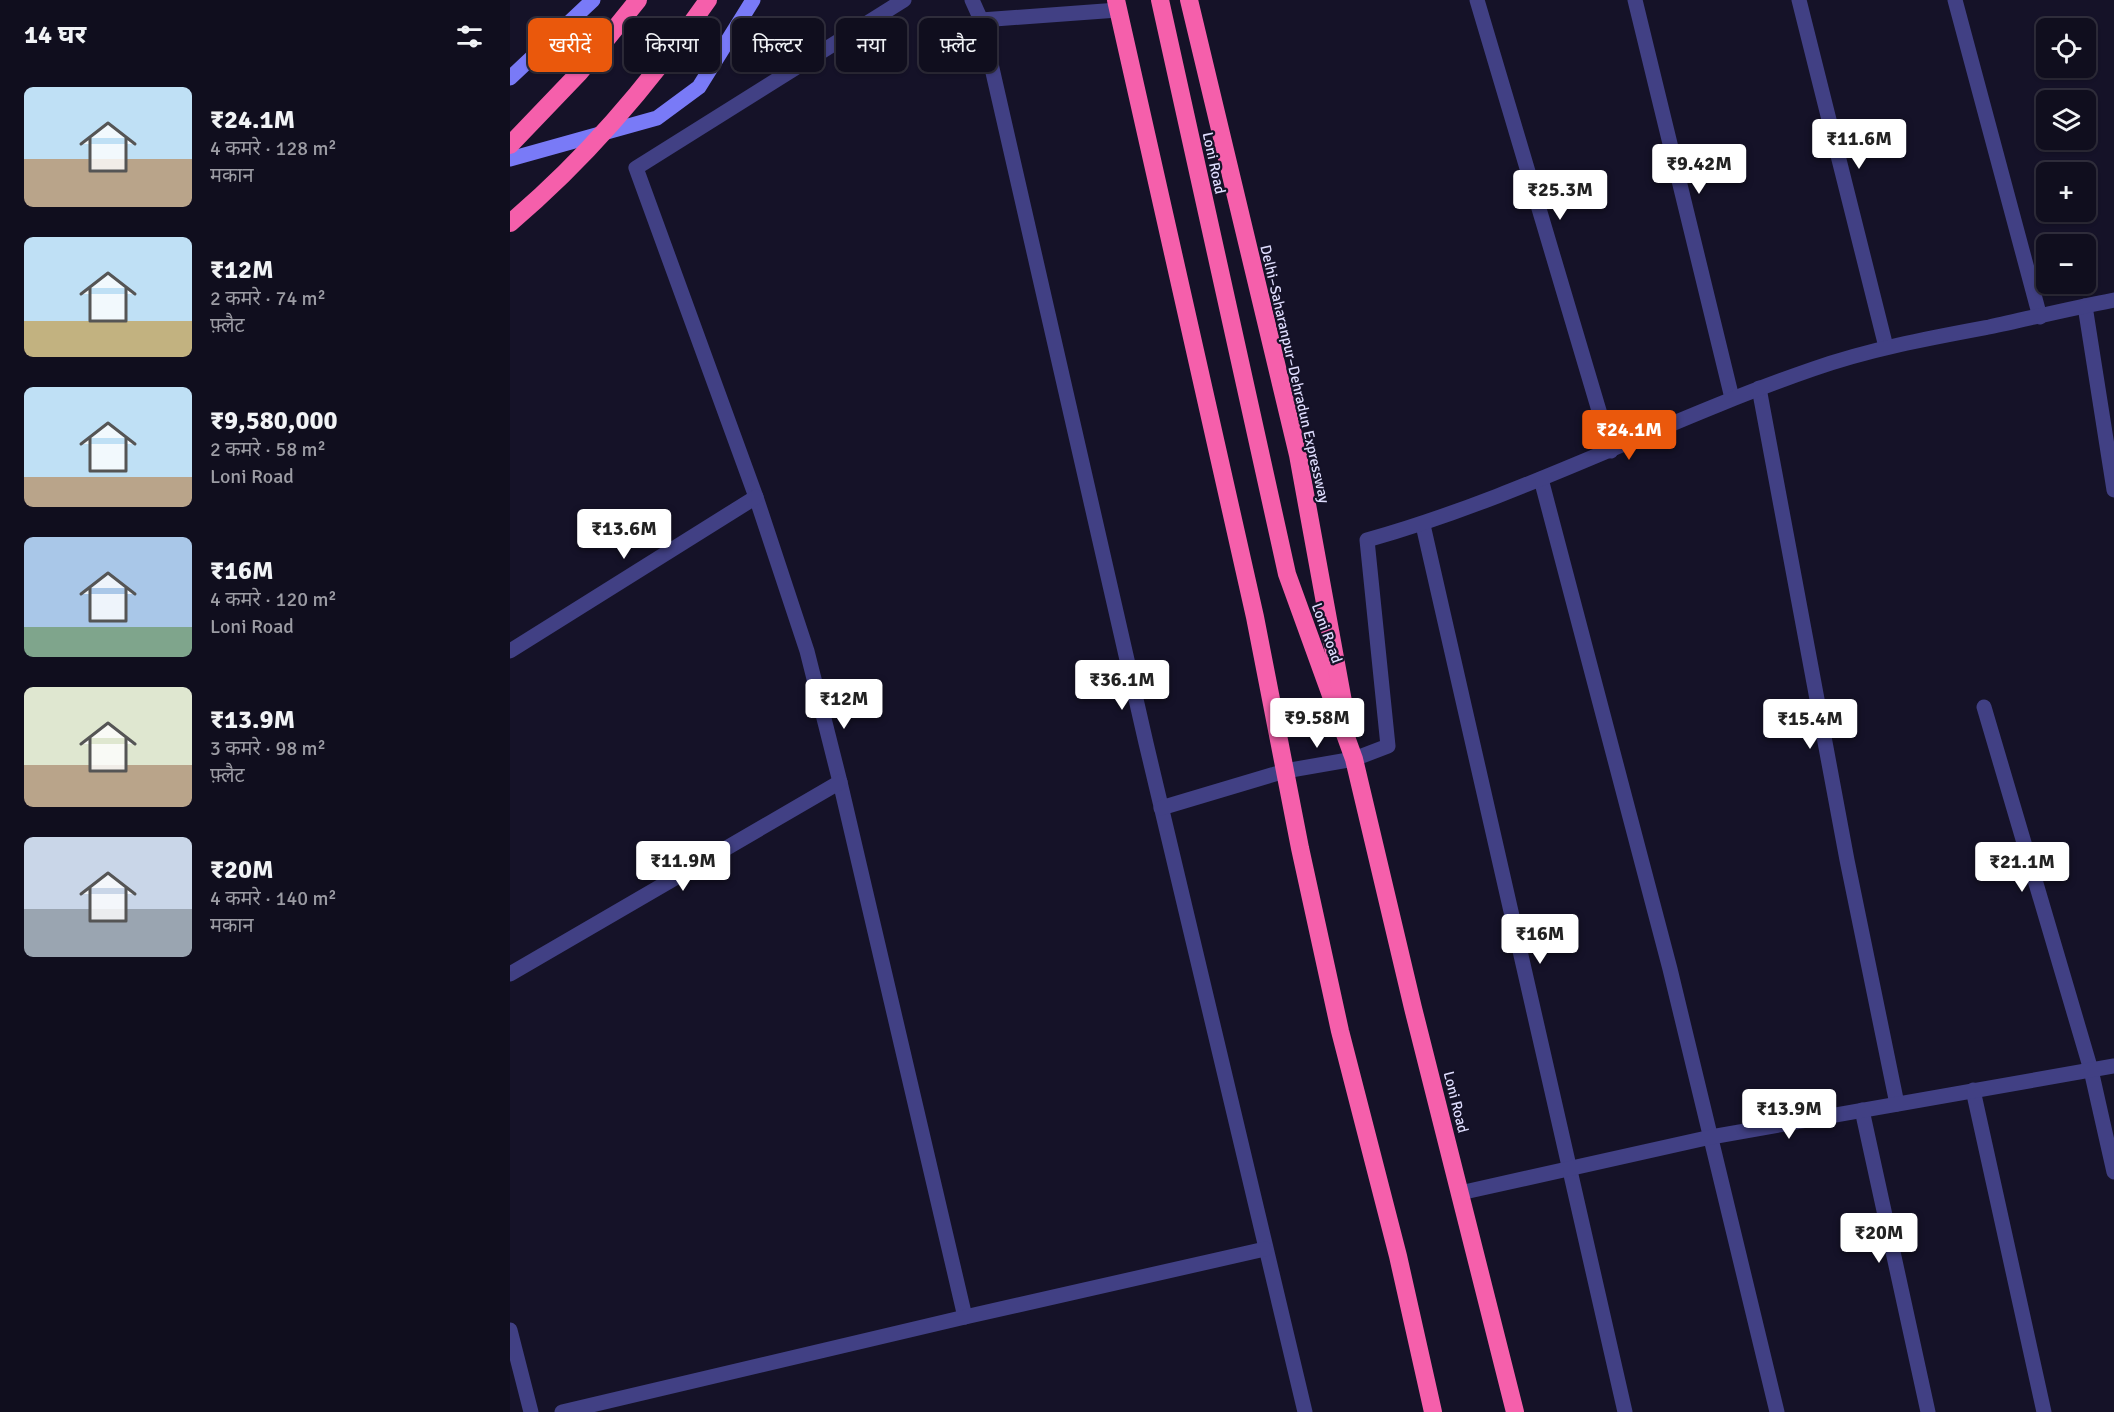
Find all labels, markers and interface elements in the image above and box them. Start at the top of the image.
chip: खरीदें [528,18,612,72]
chip: किराया [624,18,720,72]
chip: फ़िल्टर [732,18,824,72]
chip: नया [836,18,907,72]
chip: फ़्लैट [919,18,997,72]
map controls [2036,18,2096,294]
button: locate [2036,18,2096,78]
text: 14 घर [24,19,86,51]
icon: filters [453,20,486,53]
button: layers [2036,90,2096,150]
text: ₹24.1M [210,104,295,136]
icon: home [72,111,144,183]
pin: ₹11.6M [1810,119,1908,170]
text: ₹11.6M [1826,126,1892,151]
street label: Loni Road [1199,130,1229,196]
text: 4 कमरे · 128 m² [210,136,337,161]
pin: ₹9.42M [1650,144,1748,195]
text: ₹9.42M [1666,151,1732,176]
button: + [2036,162,2096,222]
text: मकान [210,163,254,188]
pin: ₹25.3M [1511,170,1609,221]
text: ₹25.3M [1527,177,1593,202]
button: − [2036,234,2096,294]
street label: Delhi–Saharanpur–Dehradun Expressway [1256,243,1334,505]
text: ₹12M [210,254,274,286]
icon: home [72,261,144,333]
text: 2 कमरे · 74 m² [210,286,326,311]
text: फ़्लैट [210,313,245,338]
text: ₹9,580,000 [210,405,338,437]
pin: ₹24.1M [1580,410,1678,461]
icon: home [72,411,144,483]
text: ₹24.1M [1596,417,1662,442]
text: 2 कमरे · 58 m² [210,437,326,462]
text: Loni Road [210,464,294,489]
pin: ₹13.6M [575,509,673,560]
text: ₹13.6M [591,516,657,541]
text: ₹16M [210,555,274,587]
icon: home [72,561,144,633]
text: 4 कमरे · 120 m² [210,587,337,612]
street label: Loni Road [1308,600,1346,666]
text: Loni Road [210,614,294,639]
pin: ₹36.1M [1073,660,1171,711]
text: ₹36.1M [1089,667,1155,692]
pin: ₹12M [808,679,880,730]
text: ₹12M [819,686,869,711]
pin: ₹9.58M [1268,698,1366,749]
pin: ₹15.4M [1761,699,1859,750]
text: ₹13.9M [210,704,295,736]
text: ₹9.58M [1284,705,1350,730]
text: ₹15.4M [1777,706,1843,731]
icon: home [72,711,144,783]
text: 3 कमरे · 98 m² [210,736,326,761]
text: फ़्लैट [210,763,245,788]
pin: ₹11.9M [634,841,732,892]
pin: ₹21.1M [1973,842,2071,893]
text: ₹11.9M [650,848,716,873]
text: ₹21.1M [1989,849,2055,874]
text: ₹20M [210,854,274,886]
icon: home [72,861,144,933]
text: 4 कमरे · 140 m² [210,886,337,911]
text: मकान [210,913,254,938]
pin: ₹16M [1504,914,1576,965]
text: ₹16M [1515,921,1565,946]
street label: Loni Road [1440,1069,1472,1135]
pin: ₹13.9M [1740,1089,1838,1140]
text: ₹13.9M [1756,1096,1822,1121]
pin: ₹20M [1843,1213,1915,1264]
text: ₹20M [1854,1220,1904,1245]

